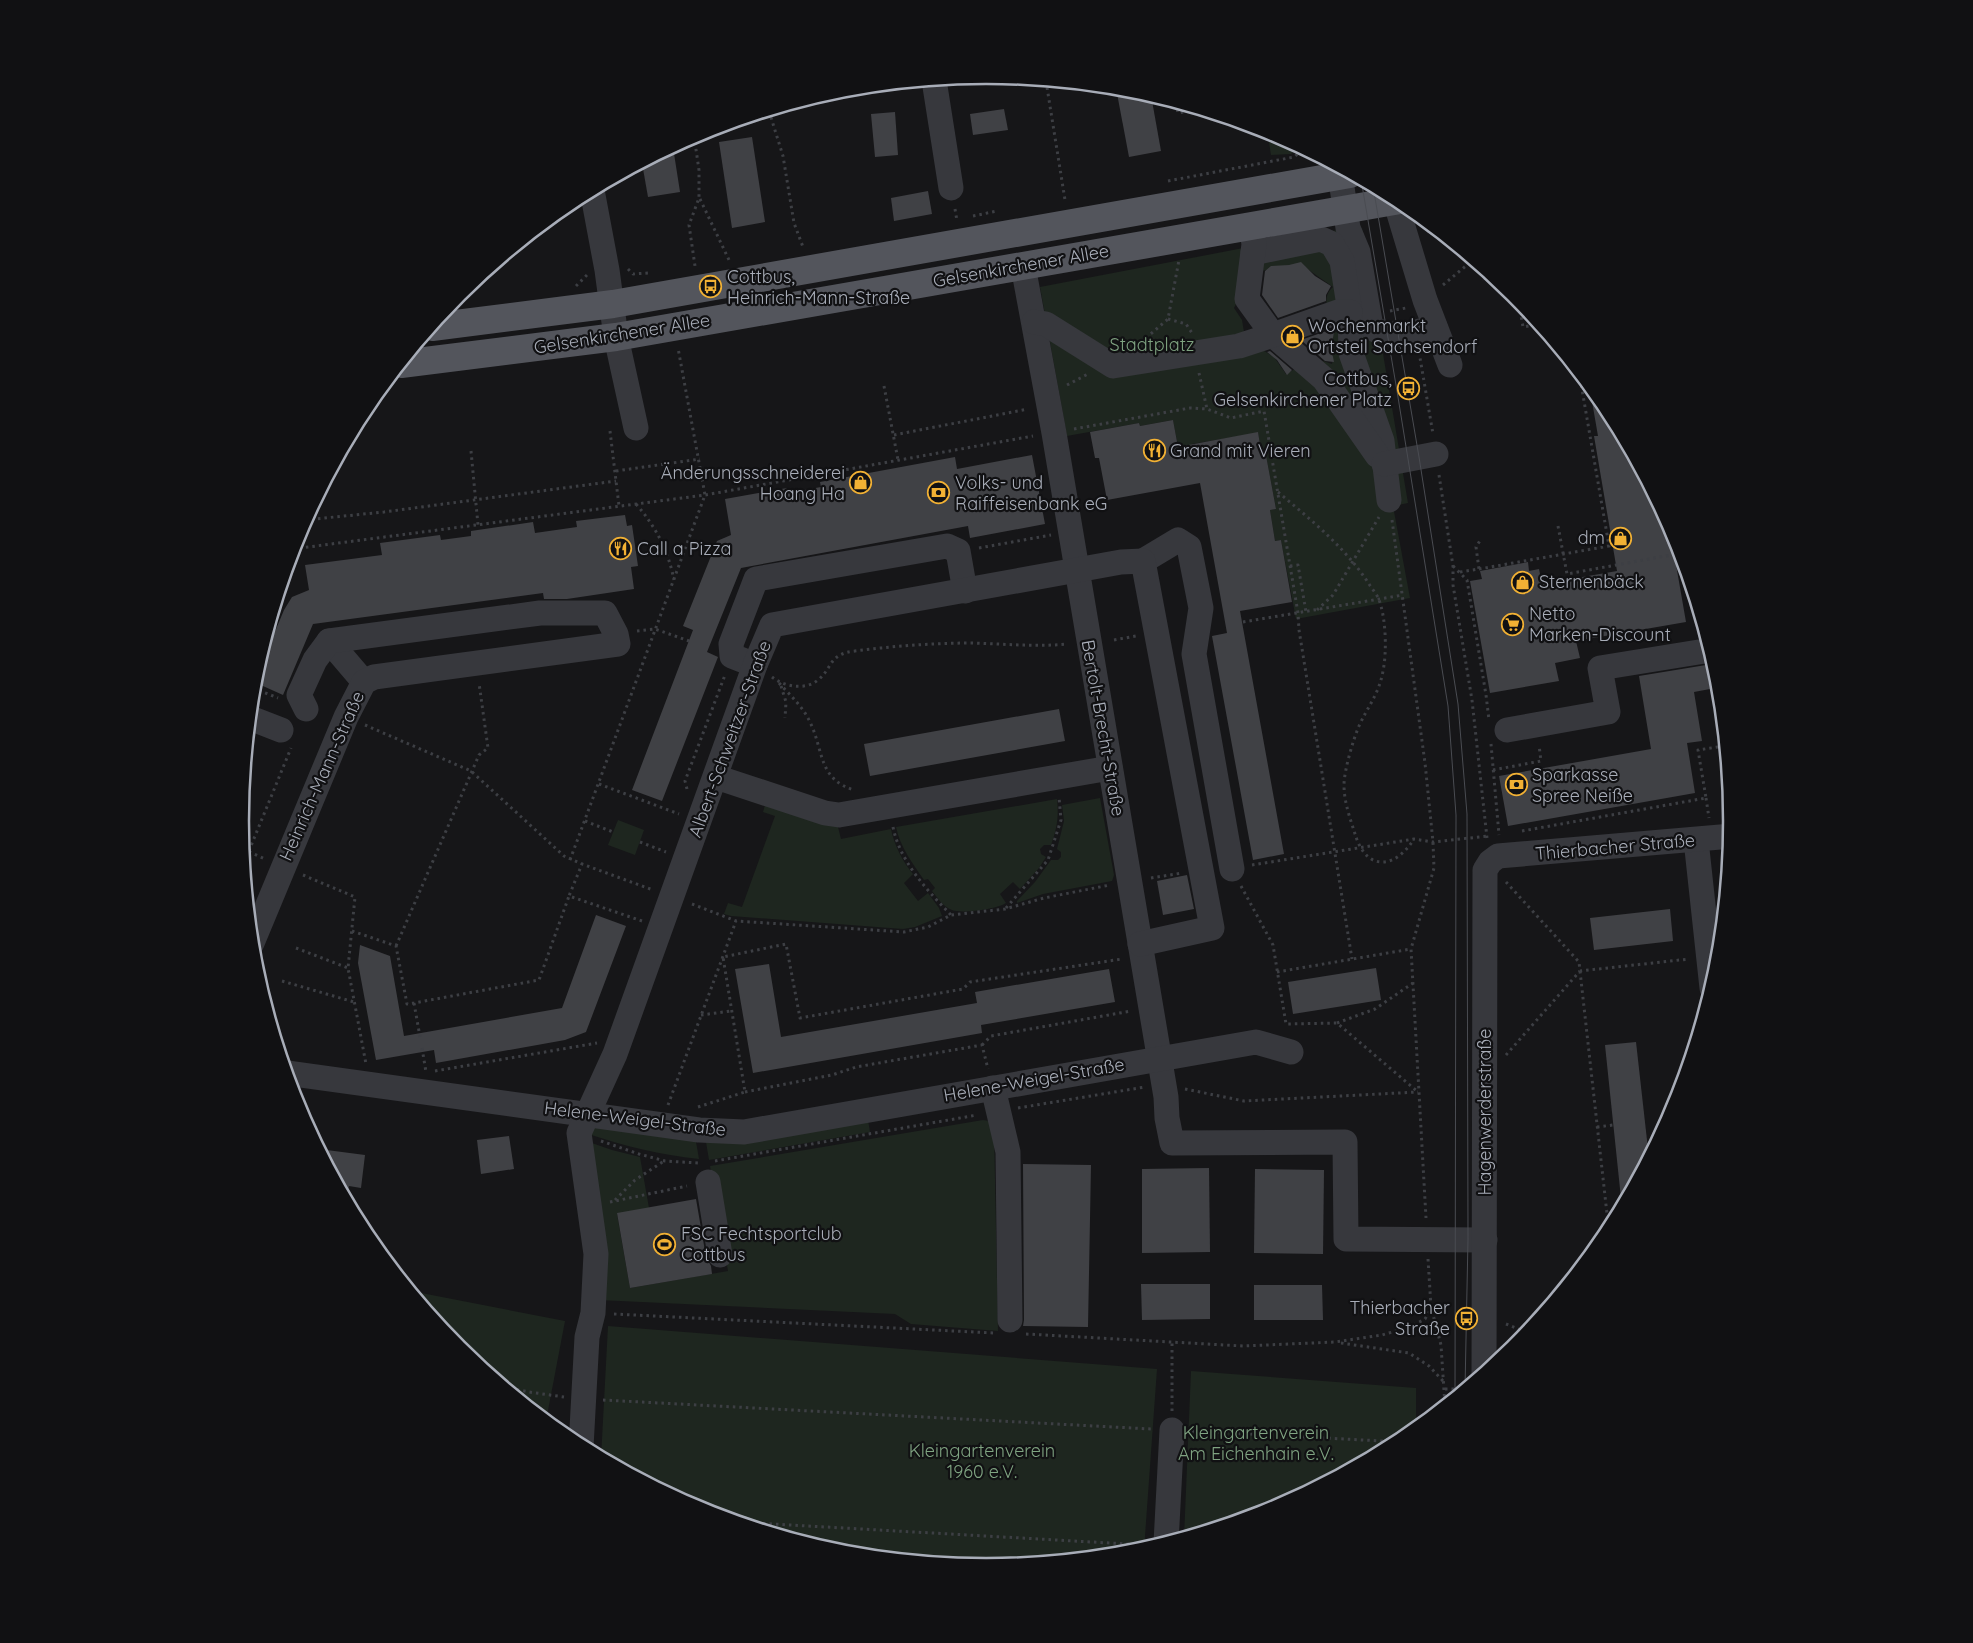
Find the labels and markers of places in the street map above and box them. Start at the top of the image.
place label: Cottbus, Heinrich-Mann-Straße [727,265,910,309]
bus stop icon: Cottbus, Heinrich-Mann-Straße [699,275,723,299]
place label: Wochenmarkt Ortsteil Sachsendorf [1308,314,1478,358]
shop icon: Wochenmarkt Ortsteil Sachsendorf [1280,324,1304,348]
place label: Cottbus, Gelsenkirchener Platz [1214,367,1392,411]
bus stop icon: Cottbus, Gelsenkirchener Platz [1396,377,1420,401]
restaurant icon: Grand mit Vieren [1142,439,1166,463]
place label: Grand mit Vieren [1170,439,1311,462]
place label: Änderungsschneiderei Hoang Ha [661,461,845,505]
shop icon: Änderungsschneiderei Hoang Ha [849,471,873,495]
place label: Volks- und Raiffeisenbank eG [955,471,1107,515]
bank icon: Volks- und Raiffeisenbank eG [927,481,951,505]
place label: dm [1578,526,1605,549]
shop icon: dm [1609,526,1633,550]
restaurant icon: Call a Pizza [609,537,633,561]
place label: Call a Pizza [637,537,731,560]
shop icon: Sternenbäck [1511,570,1535,594]
place label: Sternenbäck [1539,570,1644,593]
place label: Netto Marken-Discount [1529,602,1671,646]
supermarket icon: Netto Marken-Discount [1501,612,1525,636]
place label: Sparkasse Spree Neiße [1532,763,1633,807]
bank icon: Sparkasse Spree Neiße [1504,773,1528,797]
place label: FSC Fechtsportclub Cottbus [681,1222,842,1266]
sports icon: FSC Fechtsportclub Cottbus [653,1232,677,1256]
place label: Thierbacher Straße [1349,1296,1450,1340]
bus stop icon: Thierbacher Straße [1454,1306,1478,1330]

